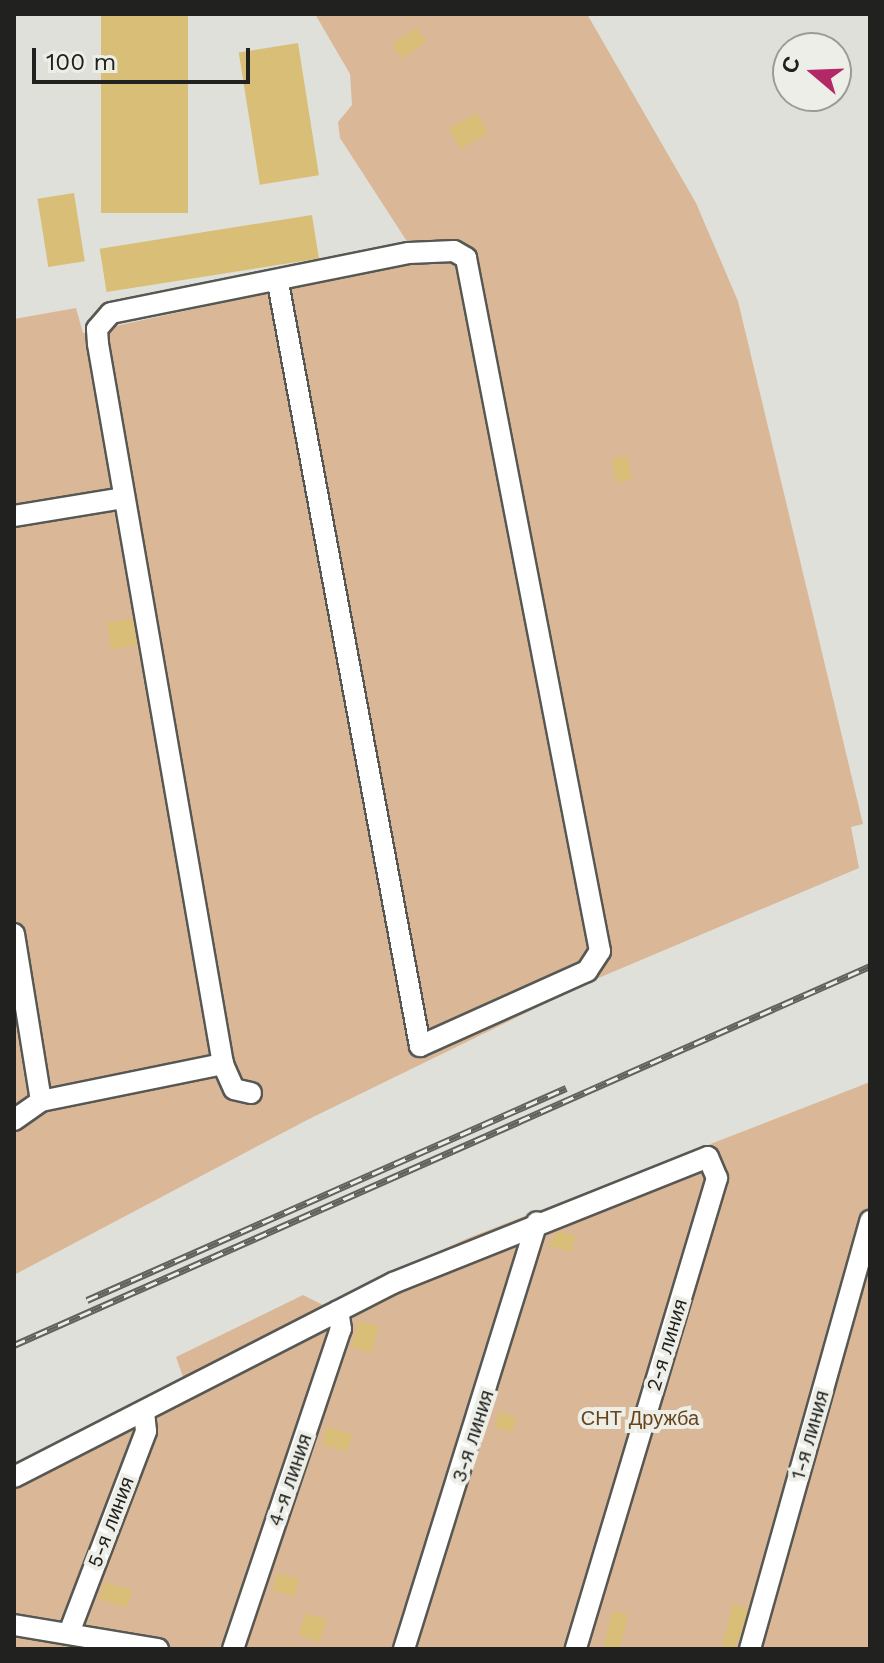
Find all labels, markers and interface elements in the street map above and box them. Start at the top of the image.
scale bar [36,32,254,82]
north arrow [772,32,852,112]
text: 100 m [46,48,116,76]
text: С [776,53,805,76]
street label: 2-я линия [642,1296,692,1394]
street label: 3-я линия [447,1387,499,1485]
street label: 1-я линия [786,1388,834,1482]
park label: СНТ Дружба [581,1406,699,1430]
street label: 4-я линия [263,1431,317,1529]
street label: 5-я линия [83,1473,139,1571]

